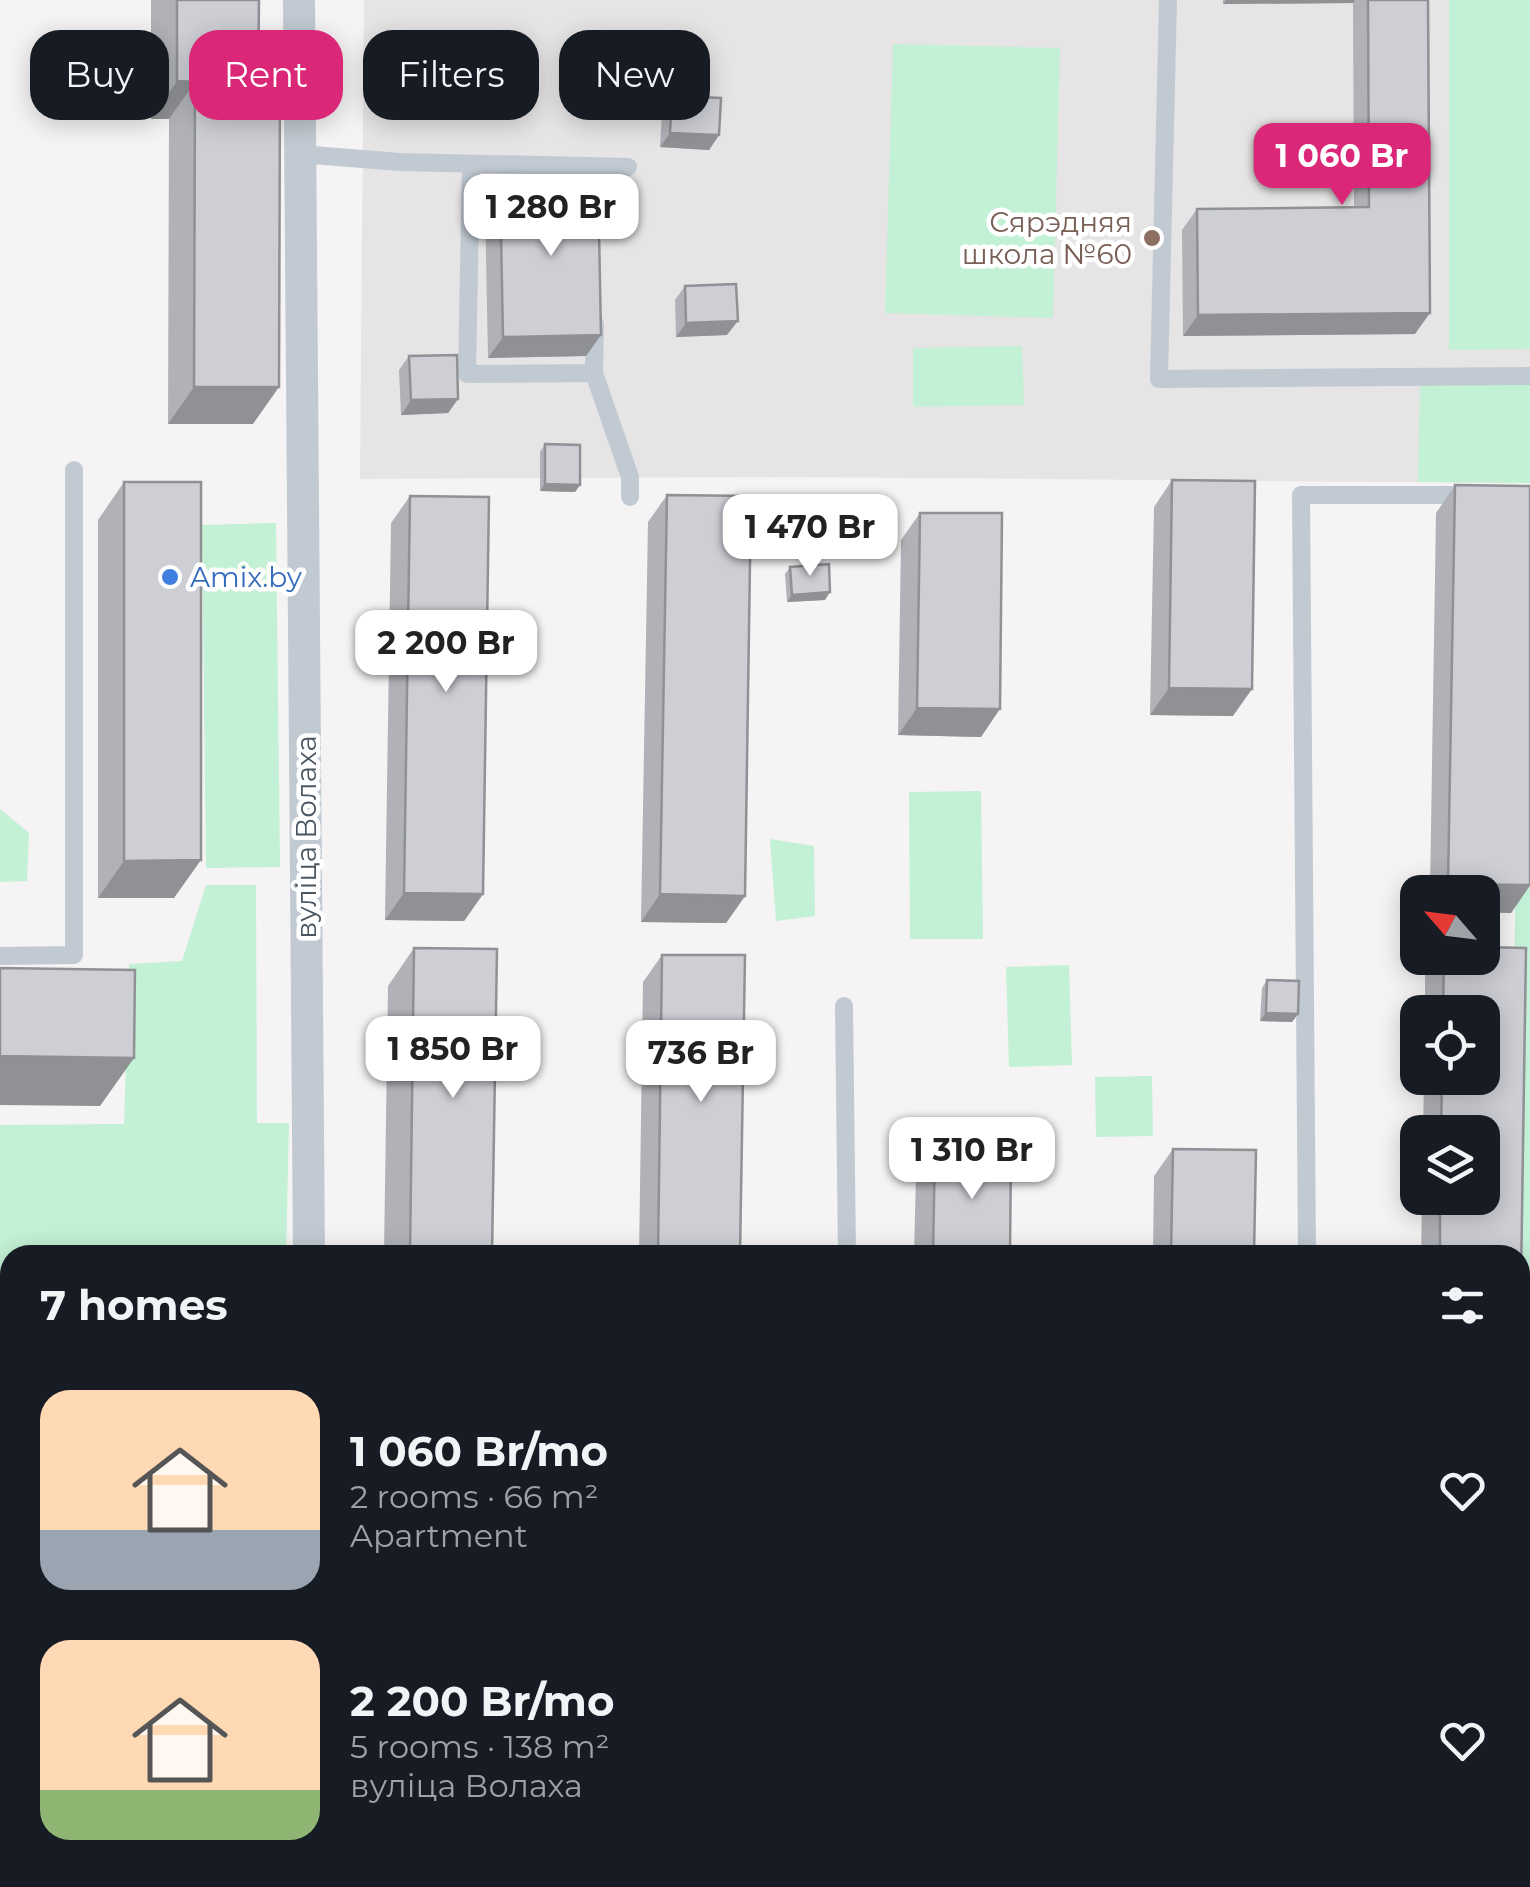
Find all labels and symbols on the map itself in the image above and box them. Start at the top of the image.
pin: 1 060 Br [1239,123,1445,208]
pin: 1 280 Br [448,174,654,259]
place label: Сярэдняя школа №60 [962,205,1132,271]
marker: Сярэдняя школа №60 [1141,227,1163,249]
pin: 1 470 Br [707,494,913,579]
place label: Amix.by [190,560,303,594]
marker: Amix.by [159,566,181,588]
pin: 2 200 Br [343,610,549,695]
street label: вуліца Волаха [289,735,323,939]
north arrow [1400,875,1500,975]
pin: 1 850 Br [350,1016,556,1101]
pin: 736 Br [620,1020,782,1105]
pin: 1 310 Br [869,1117,1075,1202]

